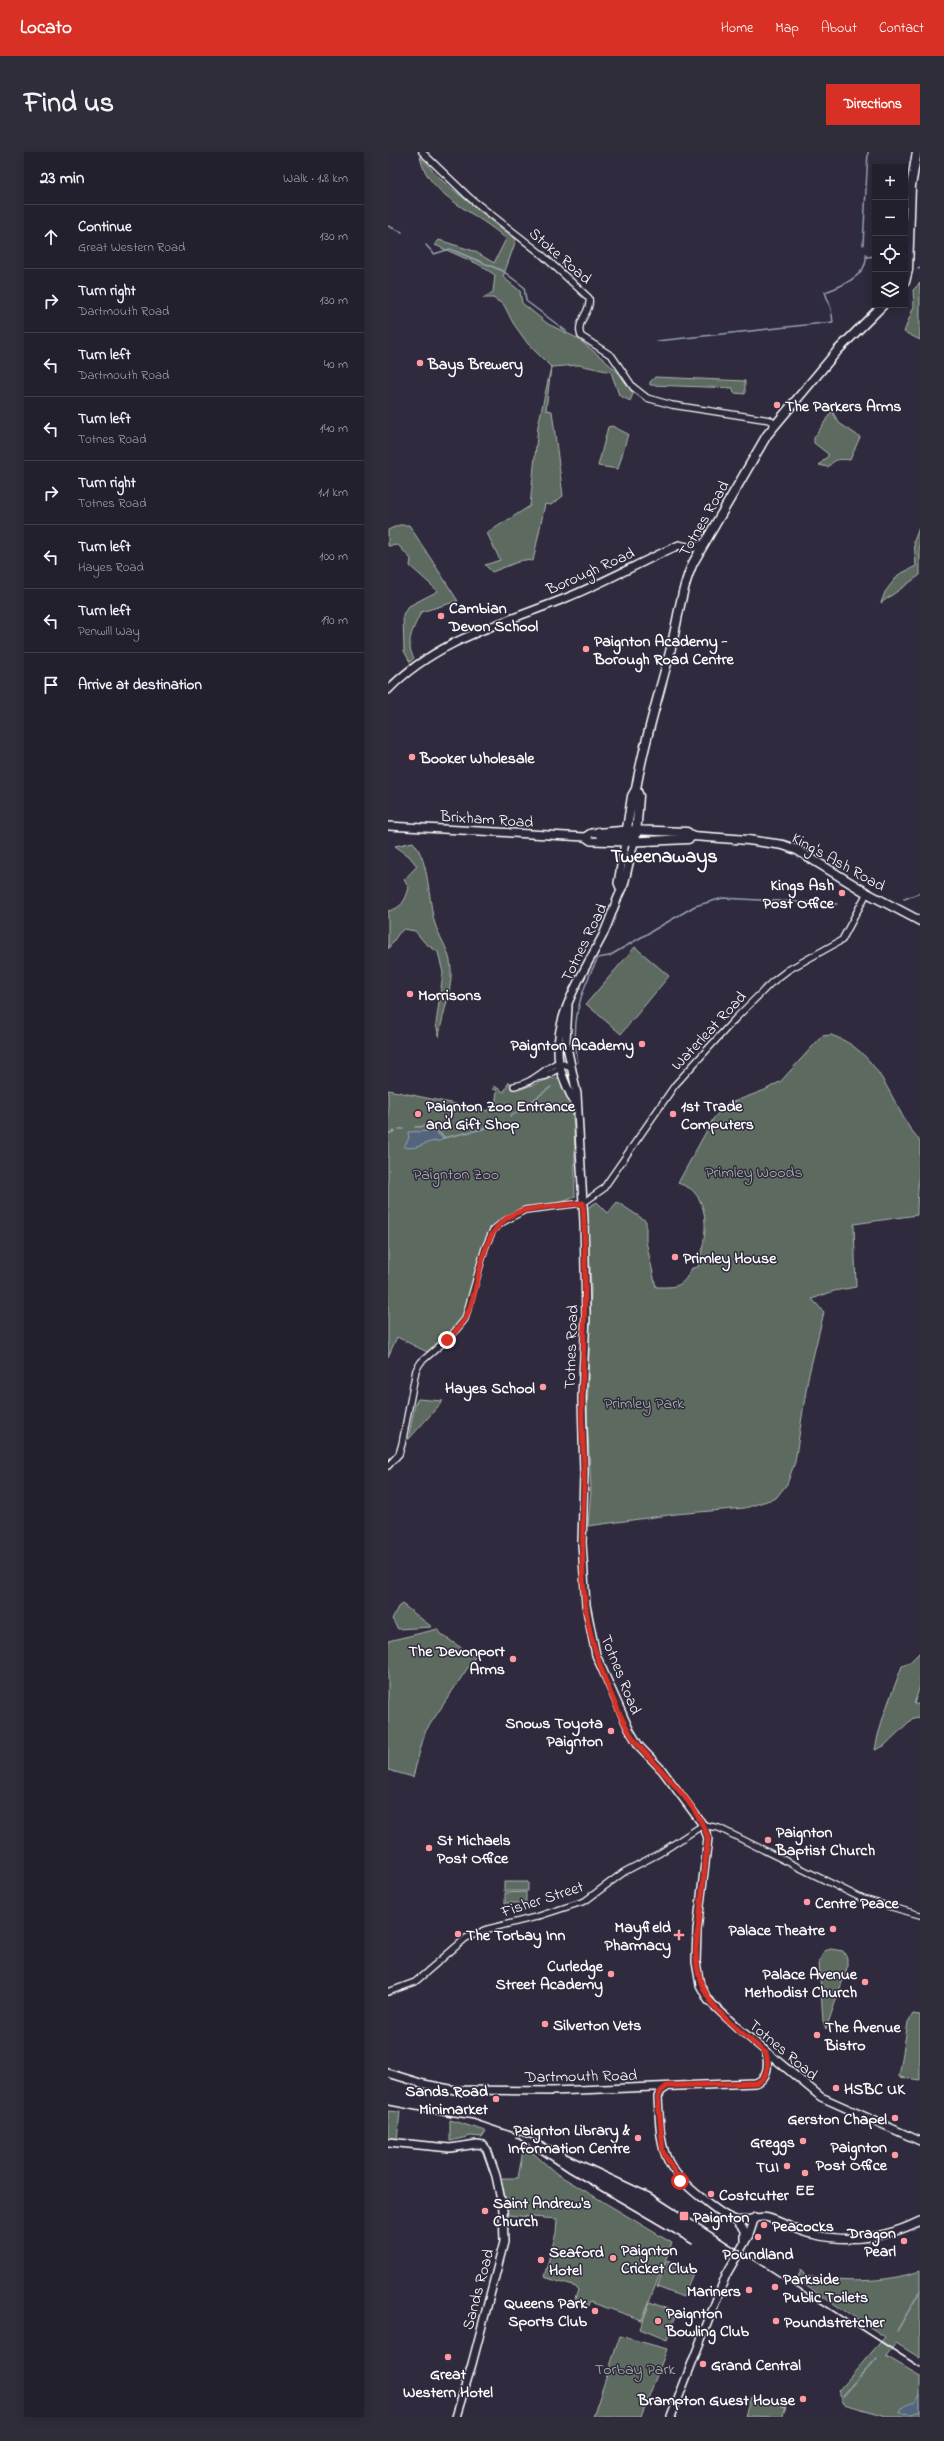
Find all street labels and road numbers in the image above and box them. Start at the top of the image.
street label: Stoke Road [523,222,596,291]
street label: Totnes Road [673,477,736,561]
street label: Borough Road [542,542,639,602]
street label: Brixham Road [439,805,534,835]
street label: King's Ash Road [787,827,889,898]
street label: Totnes Road [556,900,614,986]
street label: Waterleat Road [666,986,753,1077]
street label: Totnes Road [559,1305,585,1390]
street label: Totnes Road [593,1631,647,1718]
street label: Fisher Street [497,1875,588,1925]
street label: Totnes Road [743,2014,823,2087]
street label: Dartmouth Road [524,2064,637,2090]
street label: Sands Road [457,2246,501,2333]

